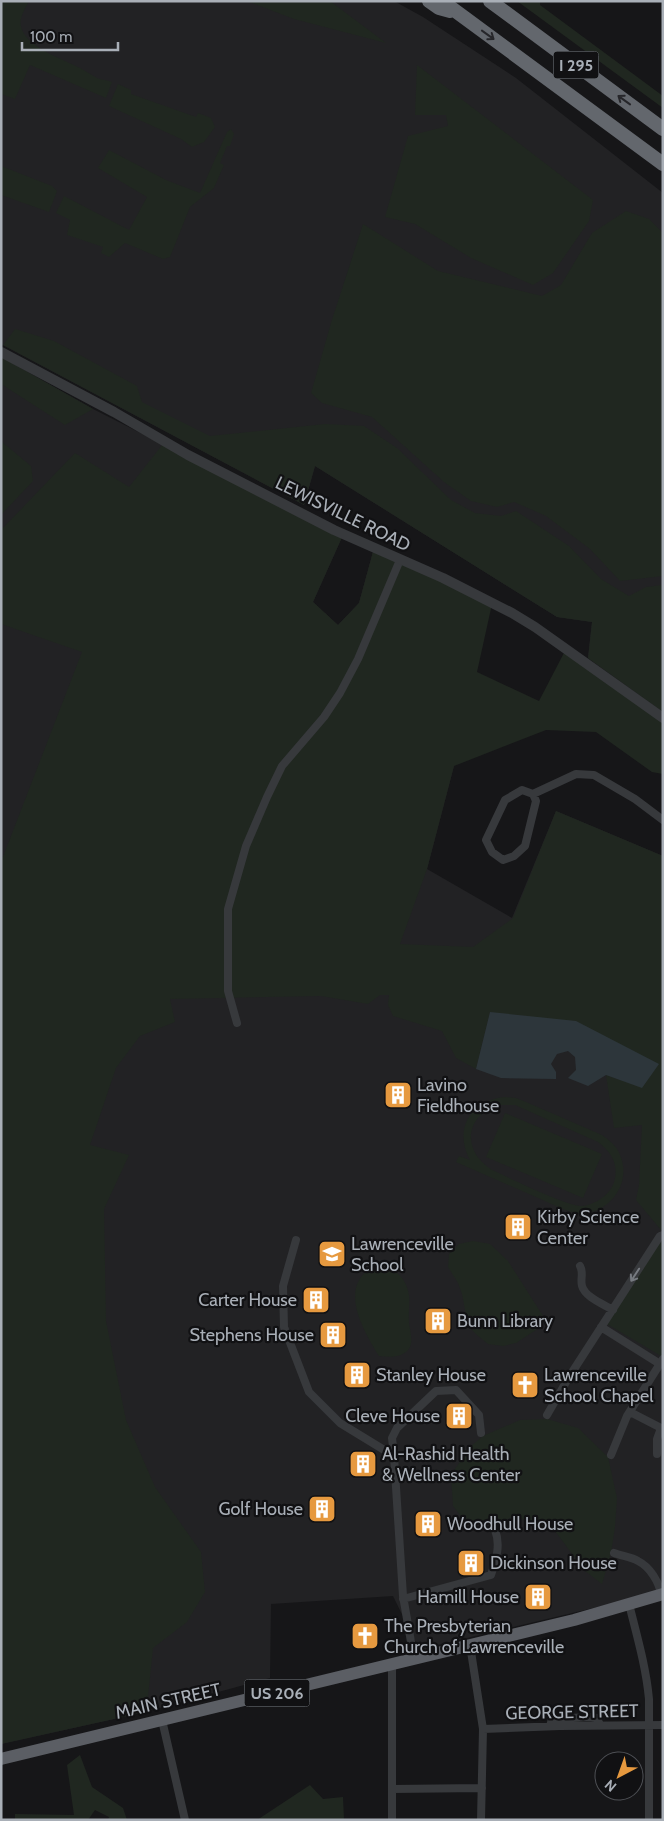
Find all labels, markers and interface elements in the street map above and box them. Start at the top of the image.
scale bar [22,20,119,52]
text: 100 m [30,28,72,46]
one-way arrow [481,29,494,40]
road number: I 295 [554,52,598,78]
one-way arrow [617,95,631,105]
street label: LEWISVILLE ROAD [272,472,414,556]
place label: Lavino Fieldhouse [417,1074,499,1117]
building icon: Lavino Fieldhouse [383,1080,413,1110]
place label: Kirby Science Center [537,1206,639,1249]
building icon: Kirby Science Center [503,1212,533,1242]
place label: Lawrenceville School [351,1233,454,1276]
school or university icon: Lawrenceville School [317,1239,347,1269]
one-way arrow [630,1267,640,1281]
building icon: Carter House [301,1285,331,1315]
place label: Carter House [198,1289,297,1311]
building icon: Bunn Library [423,1306,453,1336]
place label: Bunn Library [457,1310,553,1332]
building icon: Stephens House [318,1320,348,1350]
place label: Stephens House [190,1324,314,1346]
building icon: Stanley House [342,1360,372,1390]
place label: Stanley House [376,1364,486,1386]
place label: Lawrenceville School Chapel [544,1364,654,1407]
church icon: Lawrenceville School Chapel [510,1370,540,1400]
building icon: Cleve House [444,1401,474,1431]
place label: Cleve House [345,1405,440,1427]
place label: Al-Rashid Health & Wellness Center [382,1443,520,1486]
building icon: Al-Rashid Health & Wellness Center [348,1449,378,1479]
building icon: Golf House [307,1494,337,1524]
place label: Golf House [218,1498,303,1520]
building icon: Woodhull House [413,1509,443,1539]
place label: Woodhull House [447,1513,573,1535]
building icon: Dickinson House [456,1548,486,1578]
place label: Dickinson House [490,1552,617,1574]
building icon: Hamill House [523,1582,553,1612]
place label: Hamill House [417,1586,519,1608]
place label: The Presbyterian Church of Lawrenceville [384,1615,564,1658]
church icon: The Presbyterian Church of Lawrenceville [350,1621,380,1651]
street label: MAIN STREET [113,1678,223,1724]
road number: US 206 [244,1680,310,1706]
street label: GEORGE STREET [505,1700,639,1724]
north arrow [594,1751,644,1801]
text: N [601,1776,620,1796]

